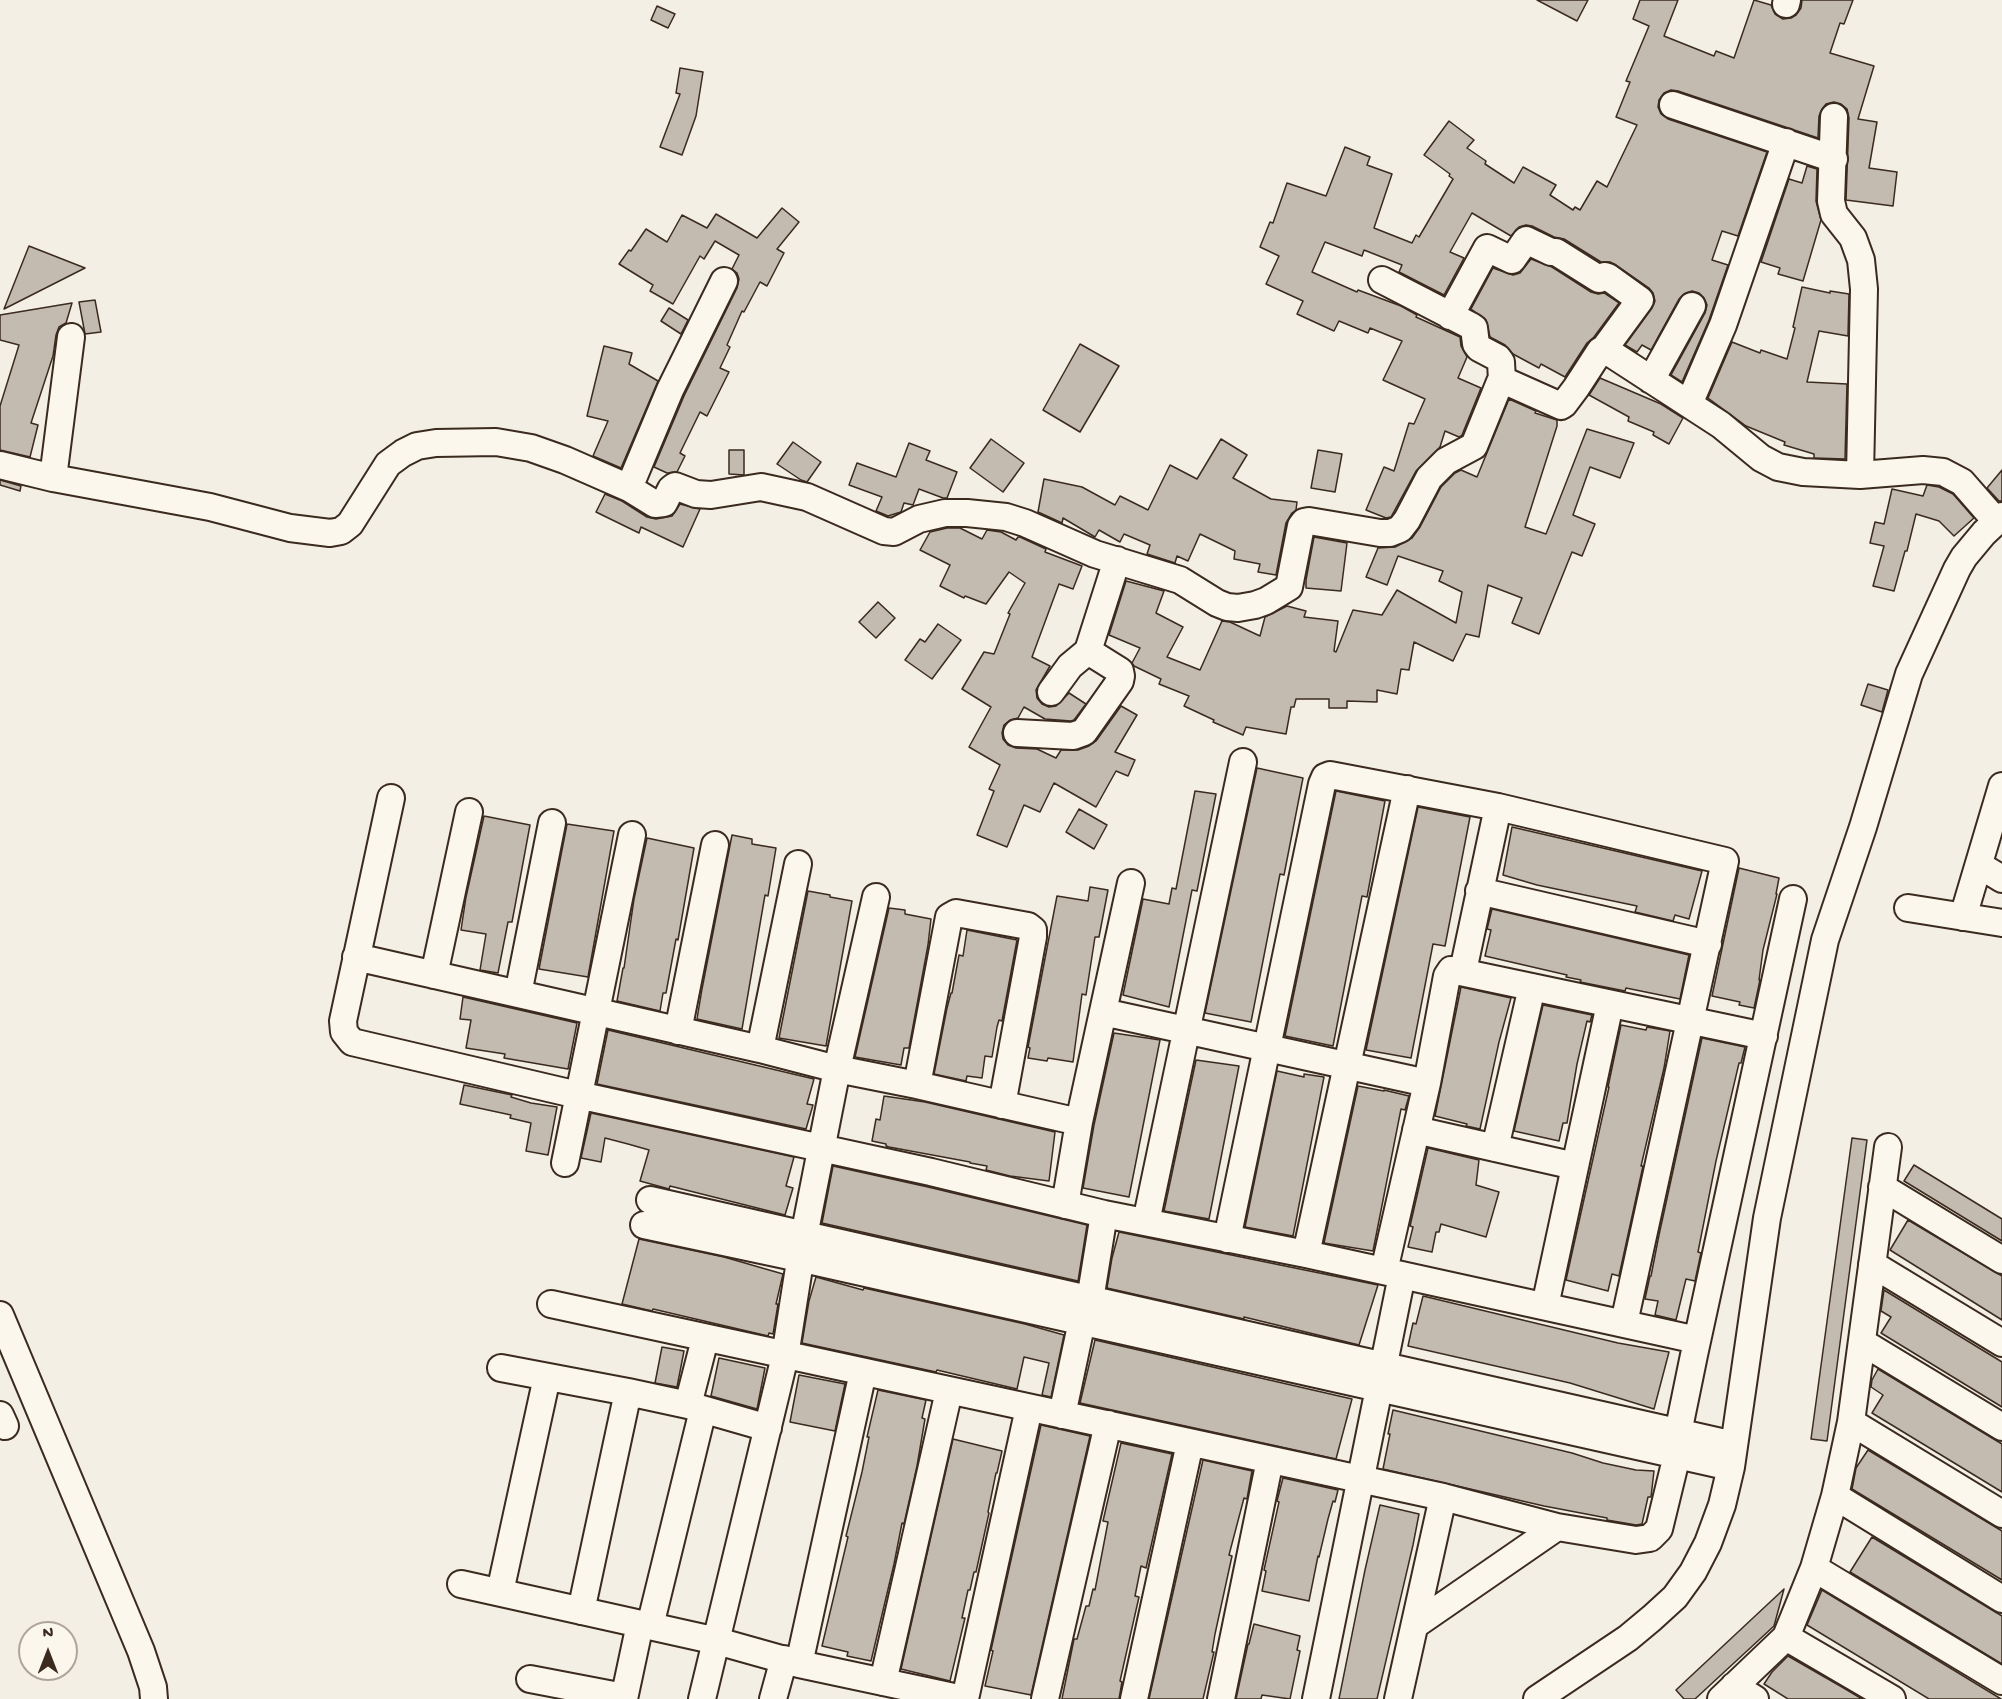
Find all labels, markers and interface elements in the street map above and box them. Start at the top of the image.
north arrow [18,1621,78,1681]
text: N [43,1625,53,1644]

